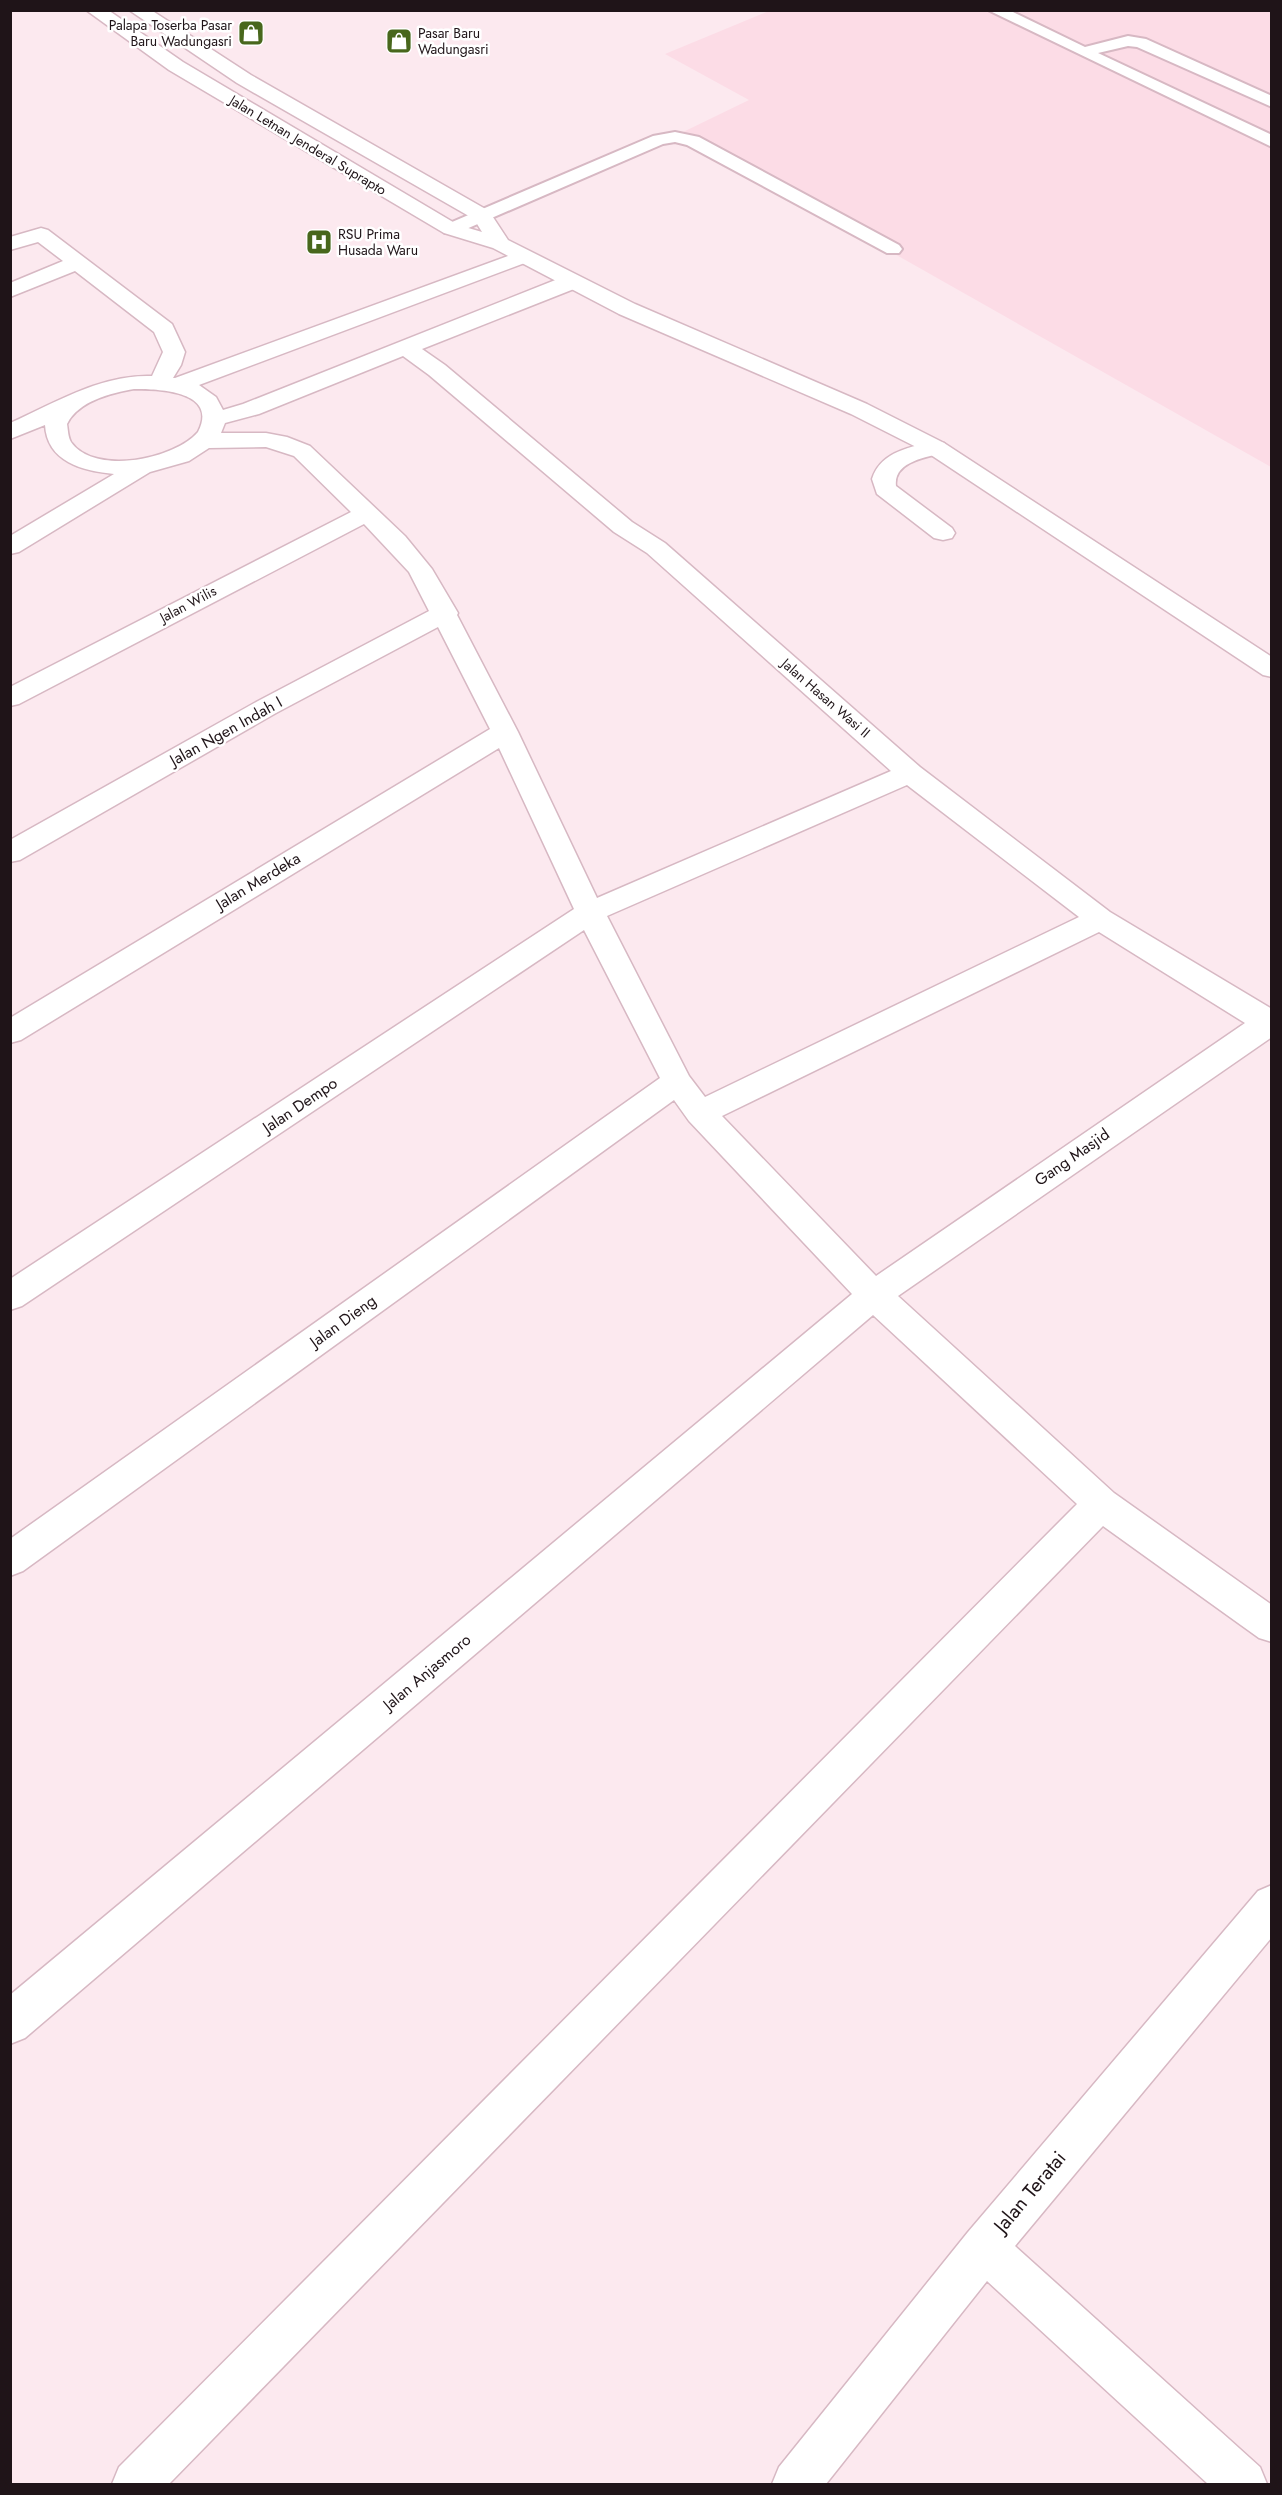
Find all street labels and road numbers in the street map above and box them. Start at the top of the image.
street label: Jalan Letnan Jenderal Suprapto [224,89,390,200]
street label: Jalan Wilis [154,581,220,628]
street label: Jalan Hasan Wasi II [776,652,875,742]
street label: Jalan Ngen Indah I [164,691,286,772]
street label: Jalan Merdeka [210,847,305,916]
street label: Jalan Dempo [256,1071,342,1140]
street label: Gang Masjid [1030,1123,1114,1191]
street label: Jalan Dieng [304,1289,381,1354]
street label: Jalan Anjasmoro [377,1628,476,1717]
street label: Jalan Teratai [985,2145,1073,2241]

